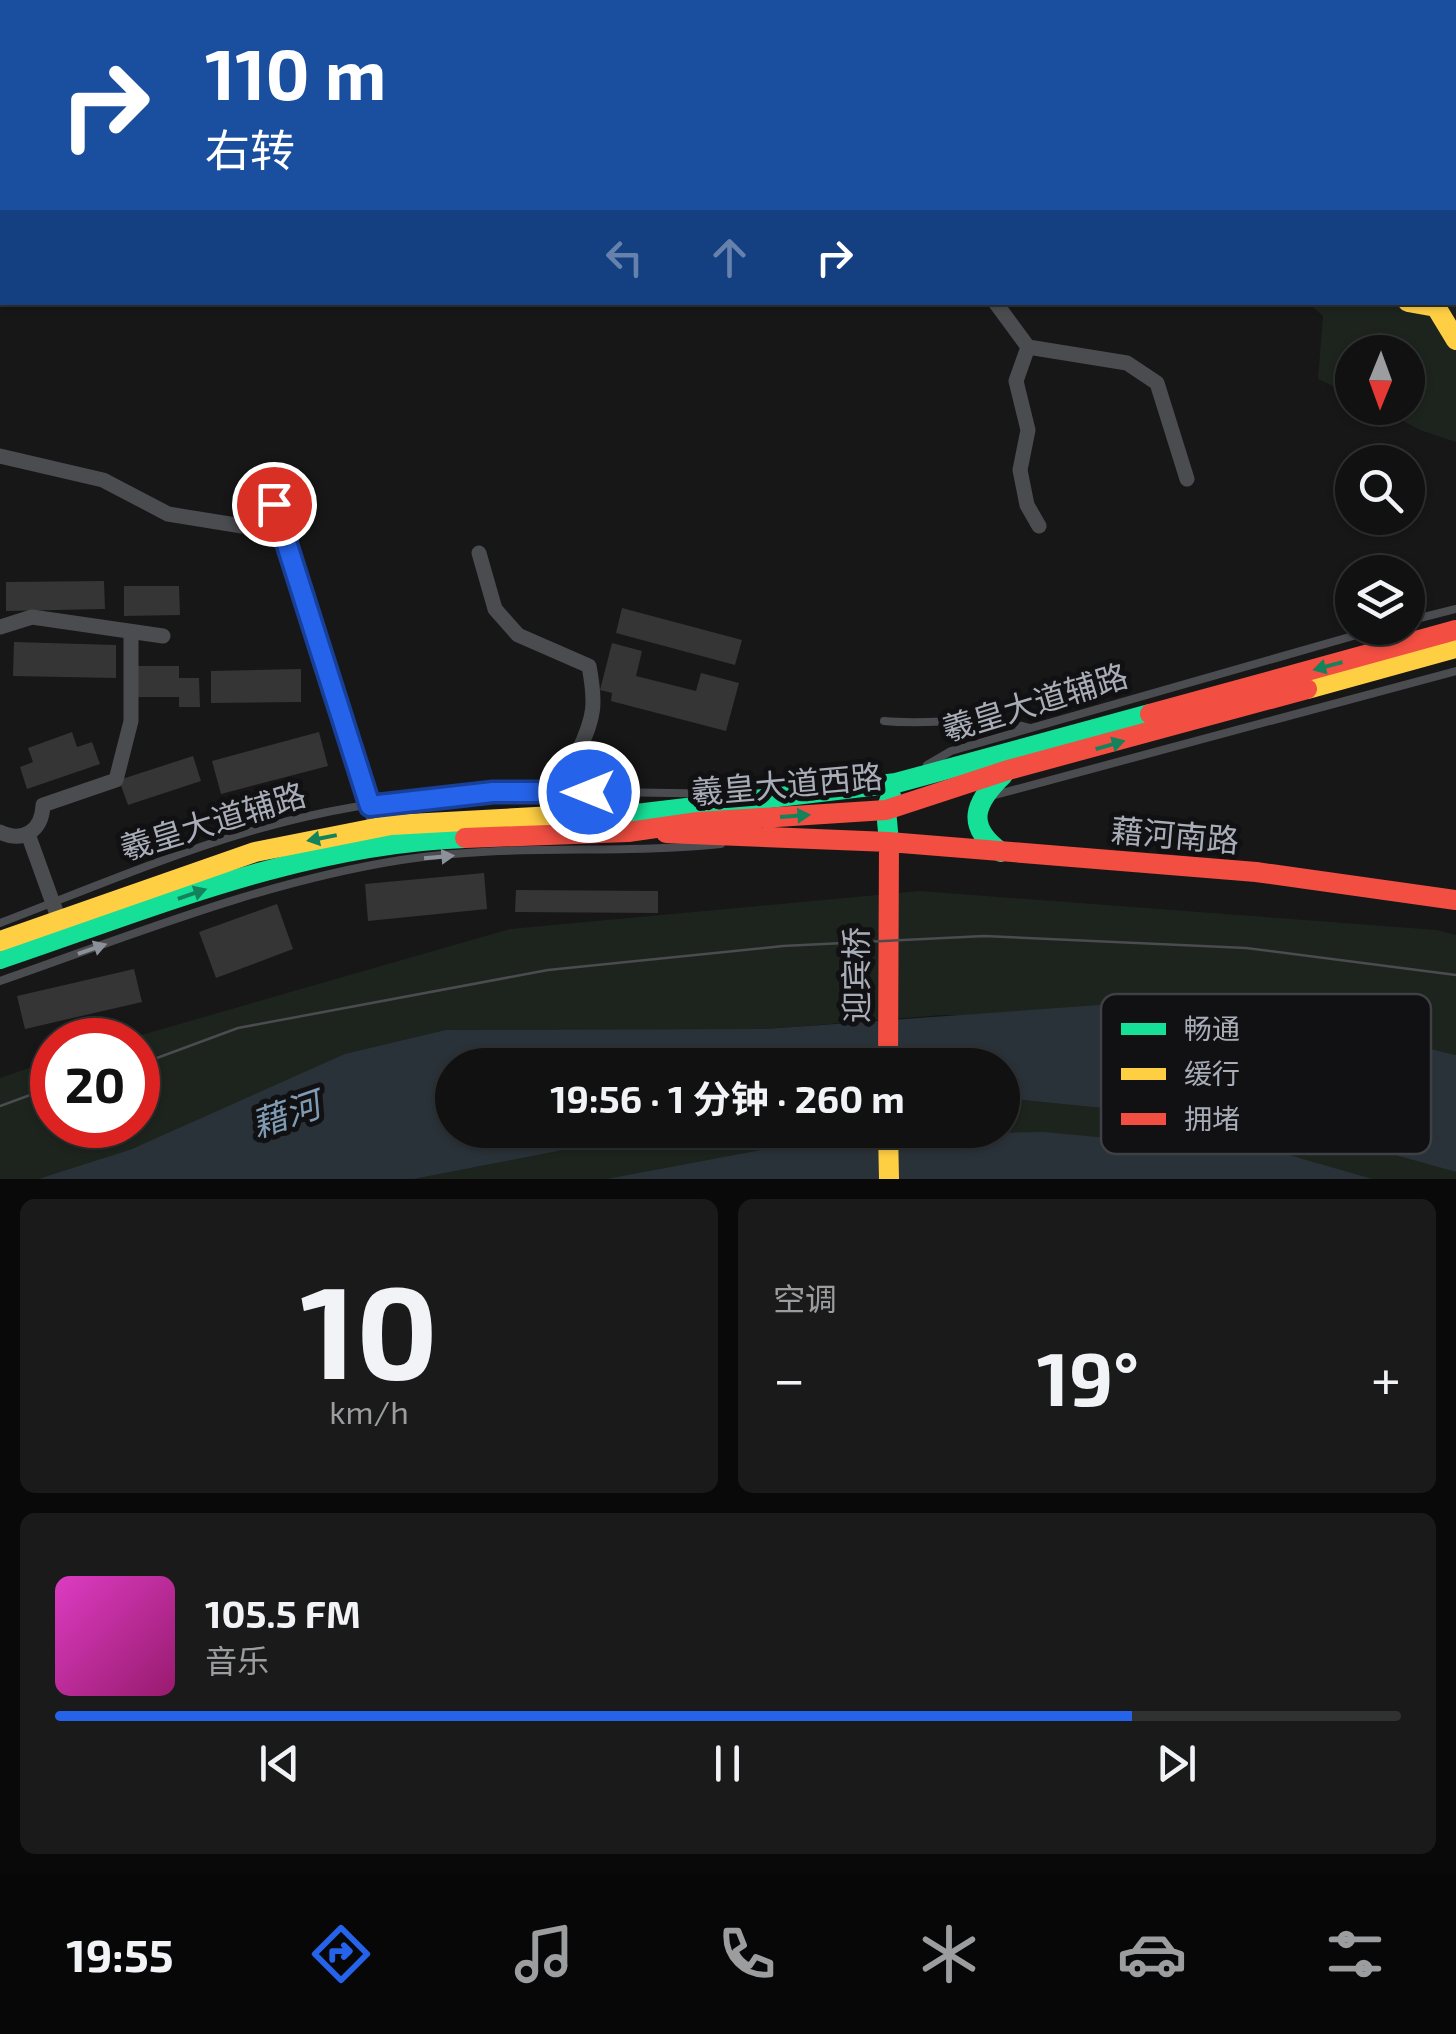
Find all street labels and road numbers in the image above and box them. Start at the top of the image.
street label: 羲皇大道辅路 [937,655,1132,747]
street label: 羲皇大道西路 [690,756,884,810]
street label: 羲皇大道辅路 [115,774,310,866]
street label: 藉河南路 [1110,810,1241,859]
street label: 迎宾桥 [836,927,874,1023]

